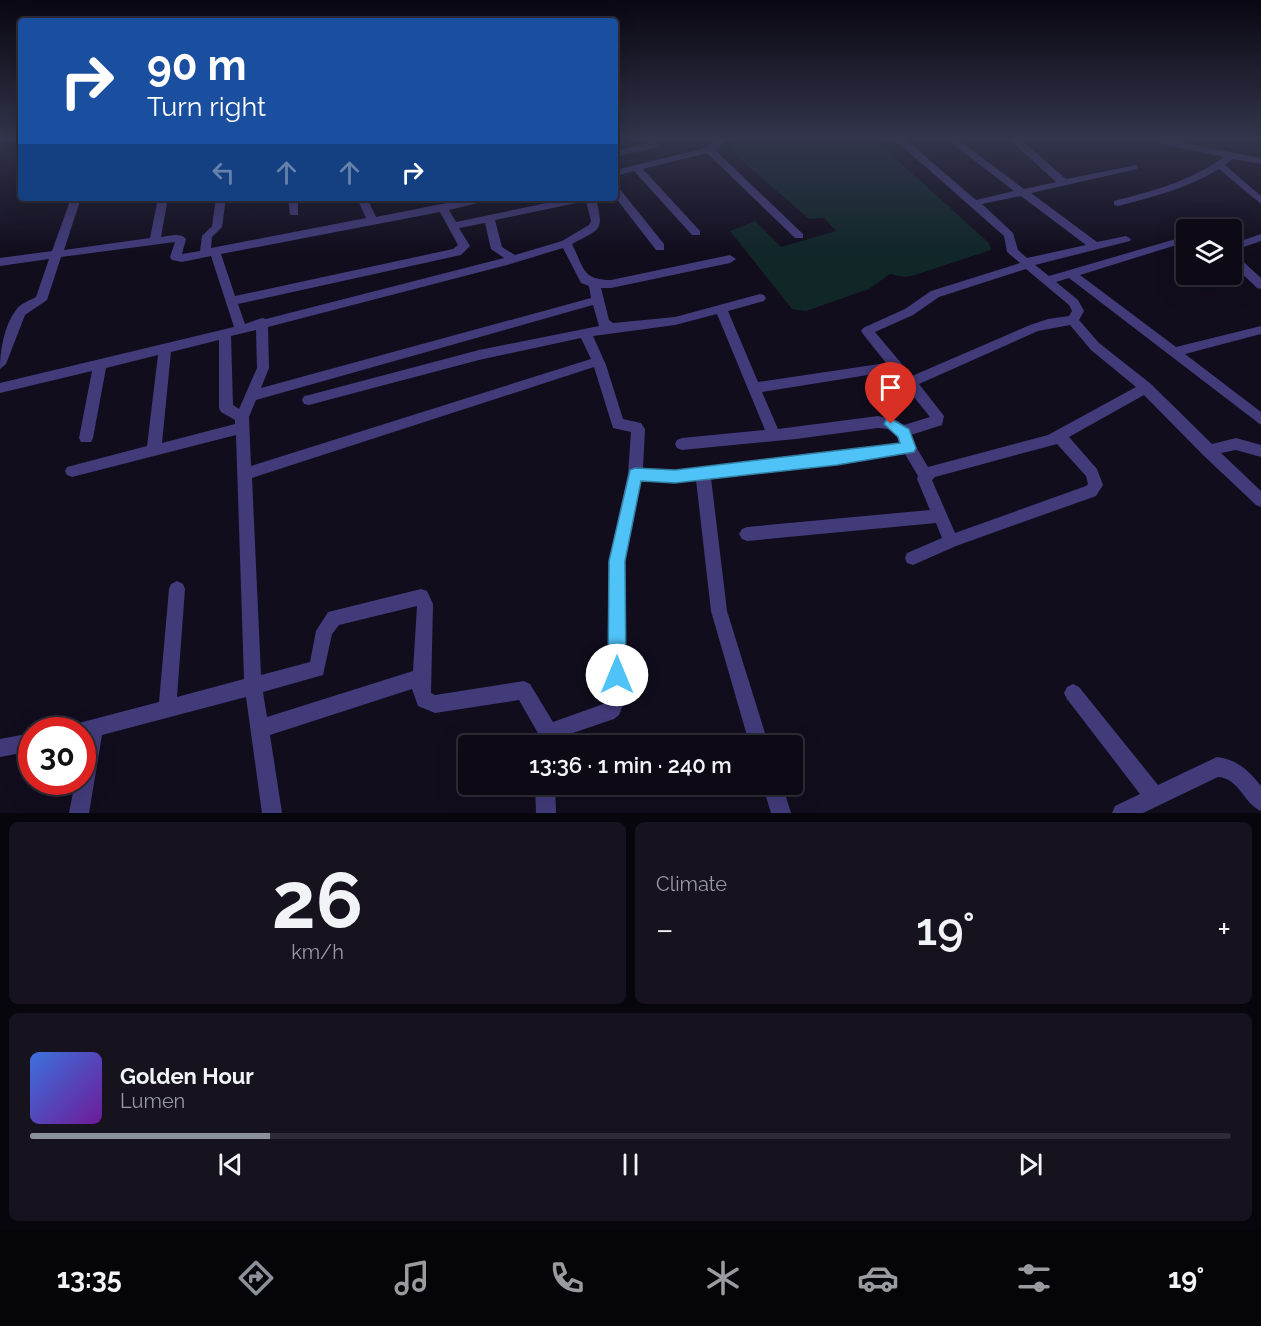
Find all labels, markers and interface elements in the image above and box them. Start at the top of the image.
text: 90 m [147,41,247,90]
icon: right [48,42,126,120]
text: Turn right [147,91,266,122]
icon: left [207,156,240,189]
icon: ahead [270,156,303,189]
icon: ahead [333,156,366,189]
icon: right [396,156,429,189]
map controls [1176,219,1242,285]
button: layers [1176,219,1242,285]
pin [865,362,916,424]
icon: arrive [874,371,907,404]
position arrow [585,643,649,707]
speed limit sign: 30 [18,717,96,795]
text: 13:36 · 1 min · 240 m [529,752,732,778]
text: 26 [272,855,363,946]
text: Climate [656,872,727,896]
text: 19° [916,903,975,956]
text: − [656,910,674,949]
text: + [1217,910,1231,949]
text: km/h [291,940,344,964]
text: Golden Hour [120,1063,254,1089]
text: Lumen [120,1089,185,1113]
icon: previous [214,1148,247,1181]
icon: pause [614,1148,647,1181]
icon: next [1014,1148,1047,1181]
icon: directions [235,1257,277,1299]
icon: music [391,1257,433,1299]
icon: phone [546,1257,588,1299]
icon: climate [702,1257,744,1299]
icon: car [857,1257,899,1299]
icon: filters [1013,1257,1055,1299]
text: 13:35 [57,1263,122,1294]
text: 19° [1168,1263,1204,1294]

